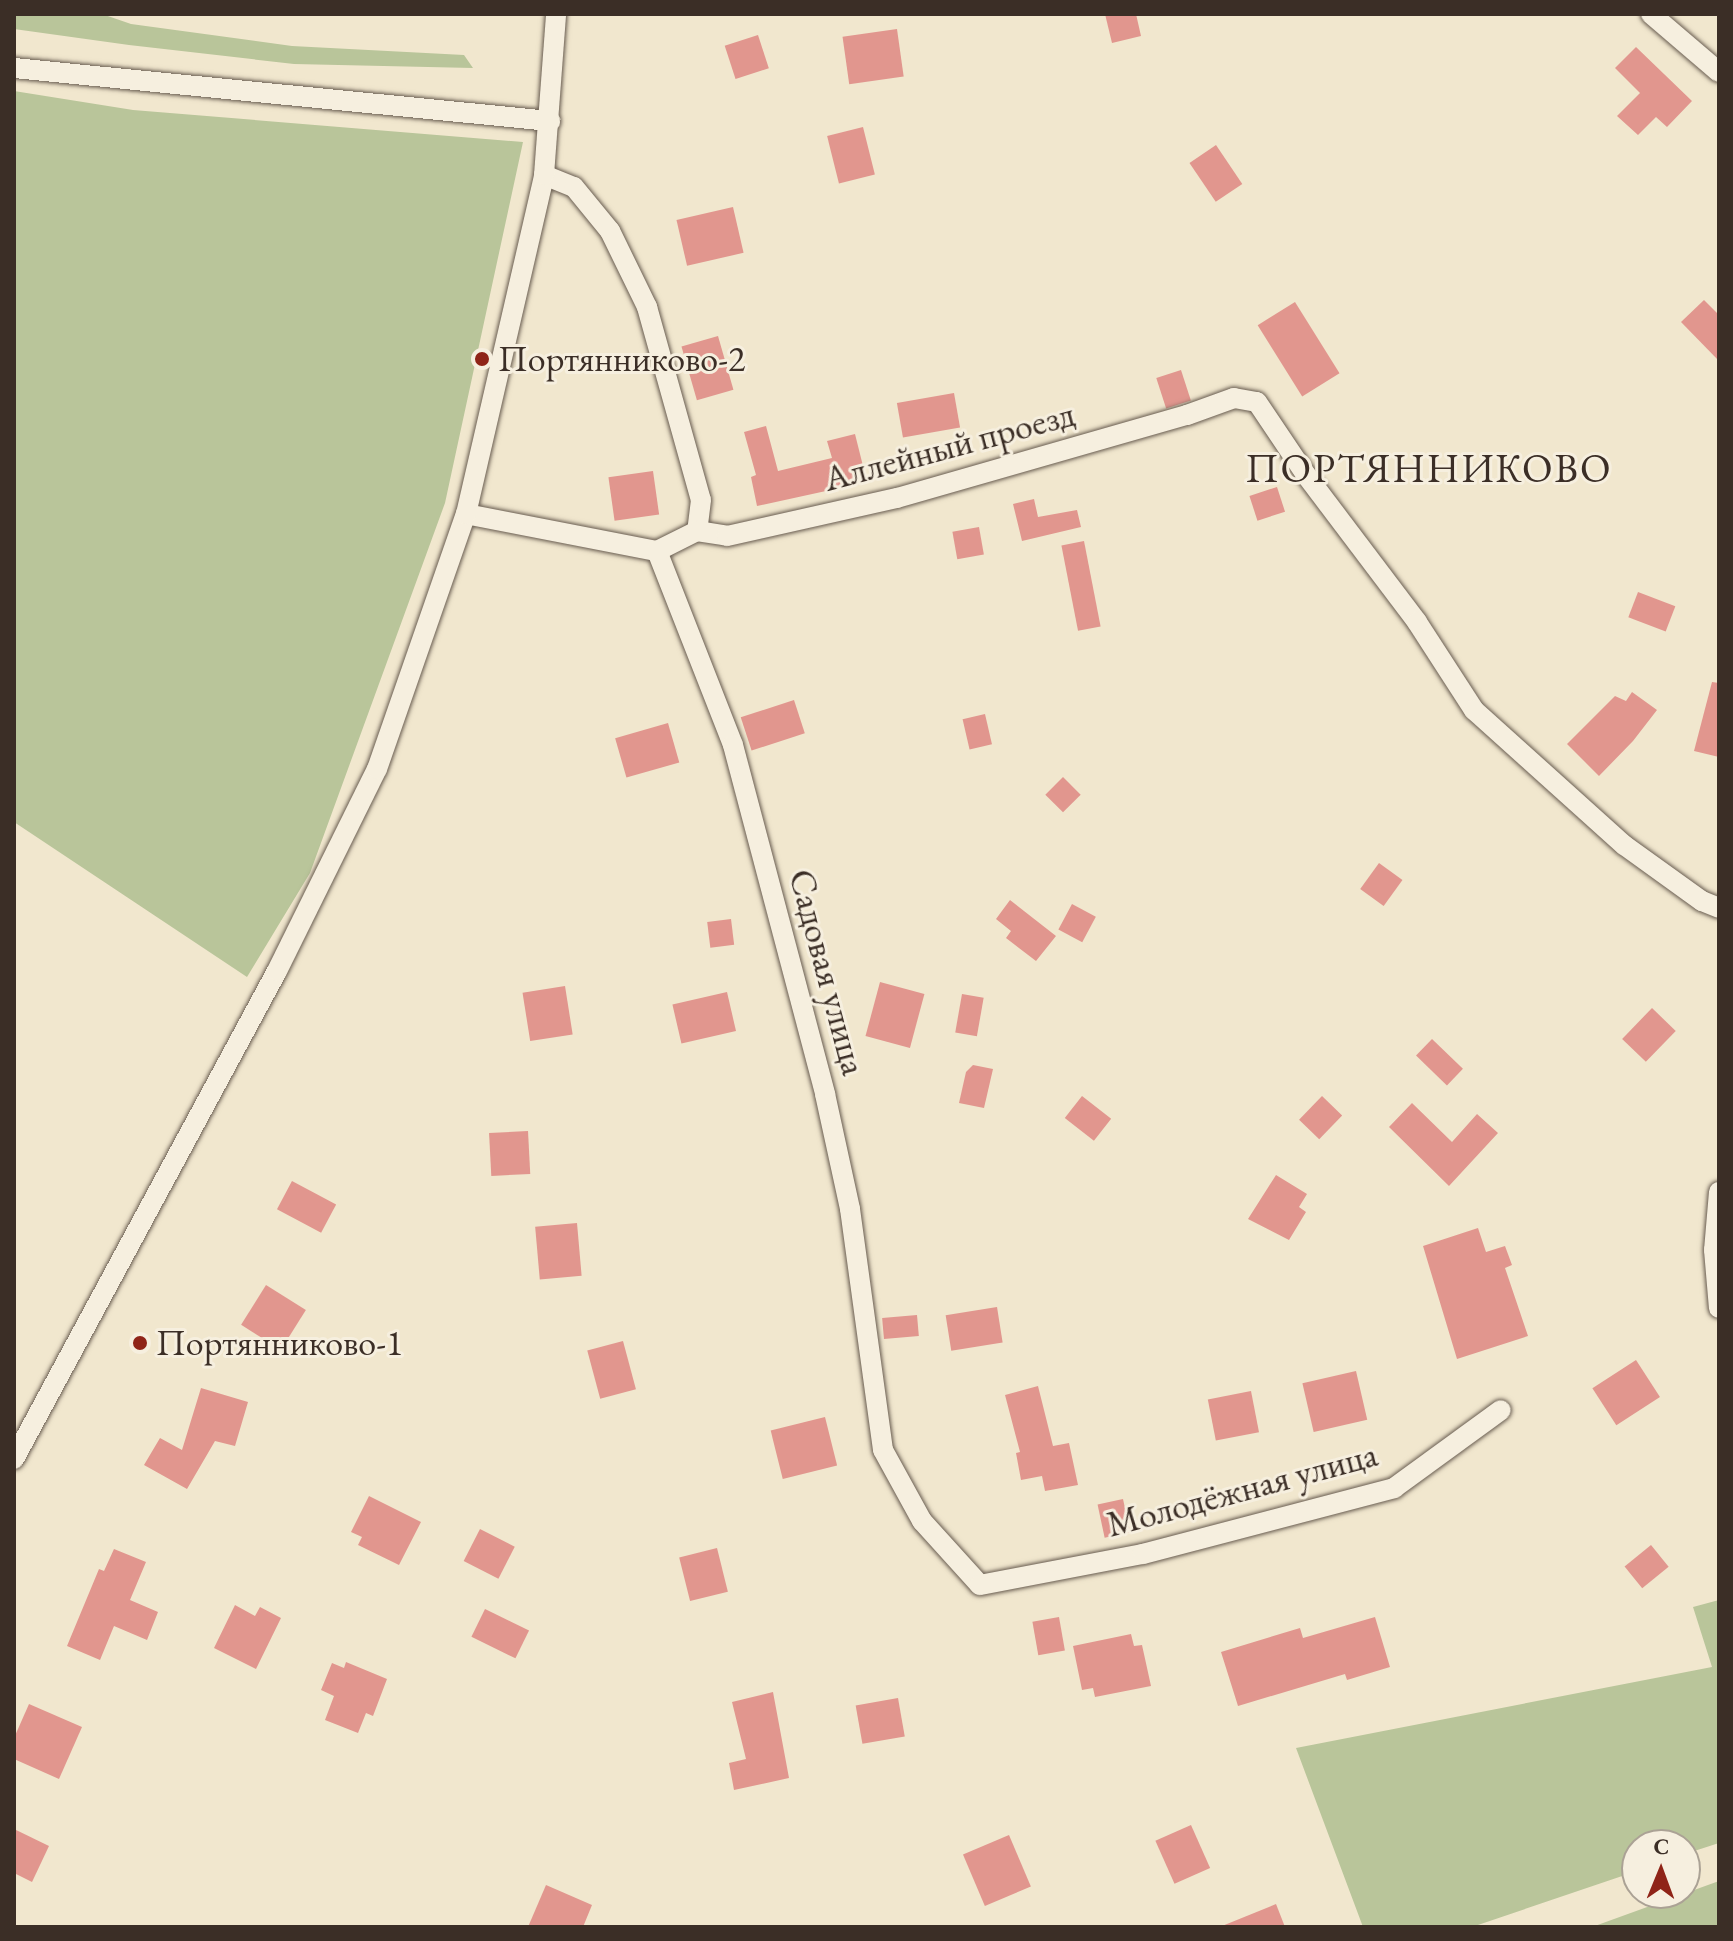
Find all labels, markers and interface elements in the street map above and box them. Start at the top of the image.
place label: Портянниково-2 [498,337,745,381]
marker: Портянниково-2 [473,350,491,368]
street label: Аллейный проезд [819,392,1079,500]
district label: ПОРТЯННИКОВО [1245,444,1613,492]
street label: Садовая улица [780,864,876,1080]
place label: Портянниково-1 [156,1321,403,1365]
marker: Портянниково-1 [131,1334,149,1352]
street label: Молодёжная улица [1102,1432,1382,1546]
north arrow [1621,1829,1701,1909]
text: С [1653,1832,1669,1861]

